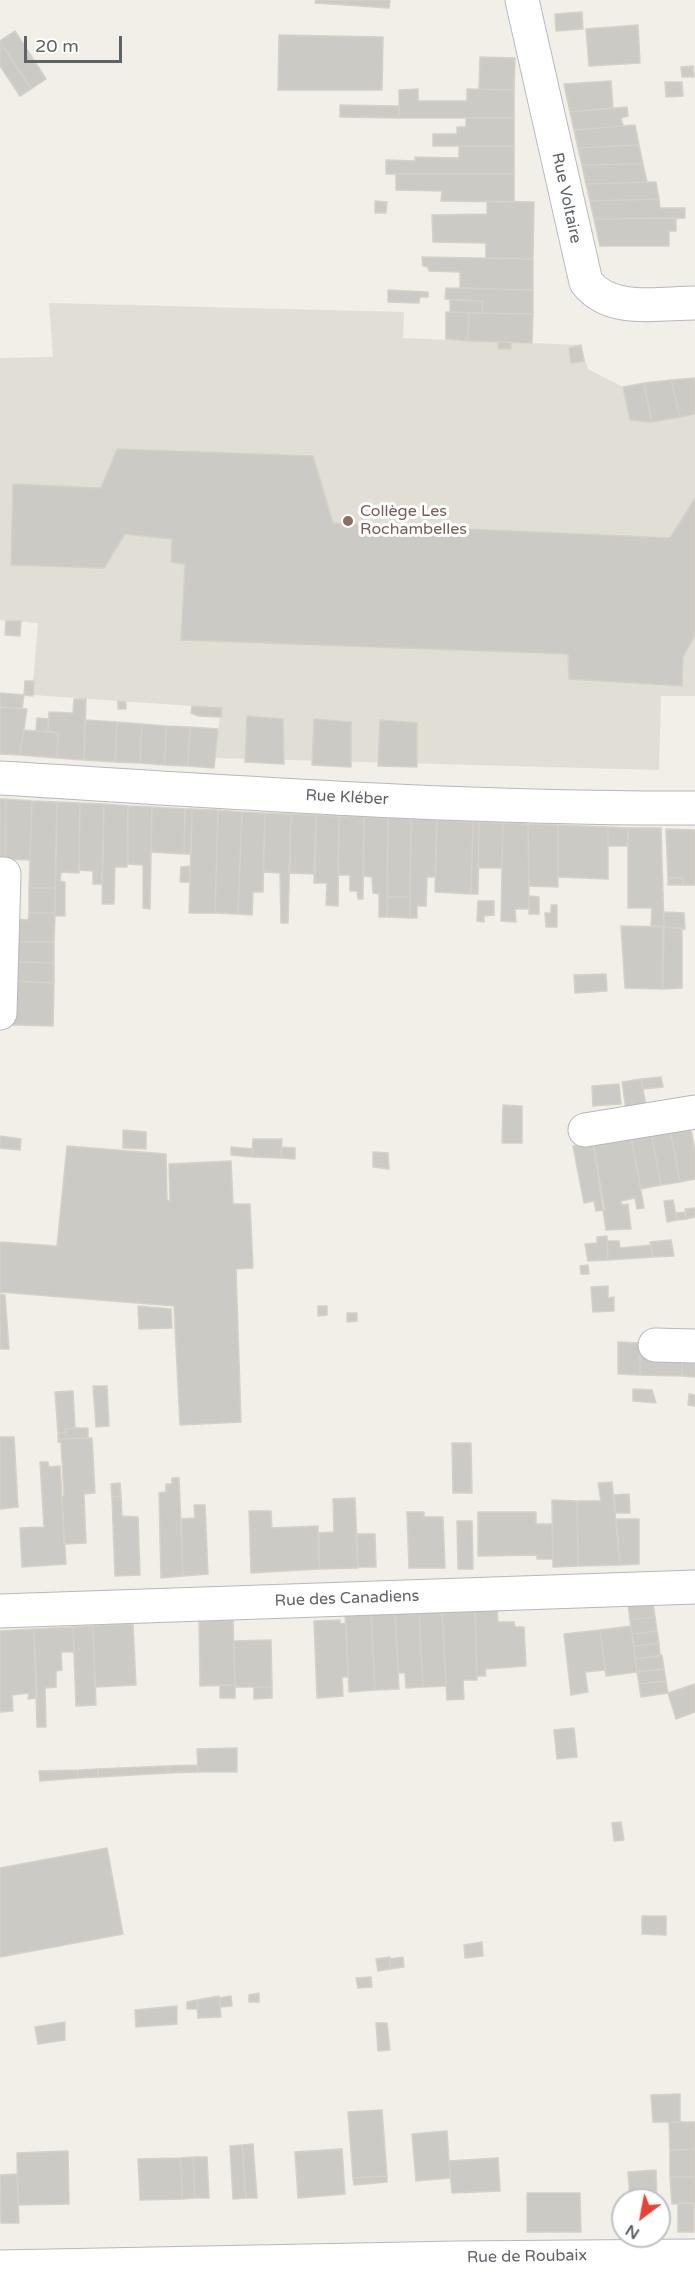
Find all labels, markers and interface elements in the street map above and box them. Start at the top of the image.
scale bar [27,24,124,62]
text: 20 m [35,35,79,57]
street label: Rue Voltaire [547,151,585,245]
place label: Collège Les Rochambelles [360,502,467,540]
marker: Collège Les Rochambelles [341,514,355,528]
street label: Rue Kléber [305,786,389,810]
street label: Rue des Canadiens [274,1587,420,1611]
north arrow [611,2188,671,2248]
text: N [622,2220,643,2243]
street label: Rue de Roubaix [467,2246,587,2268]

